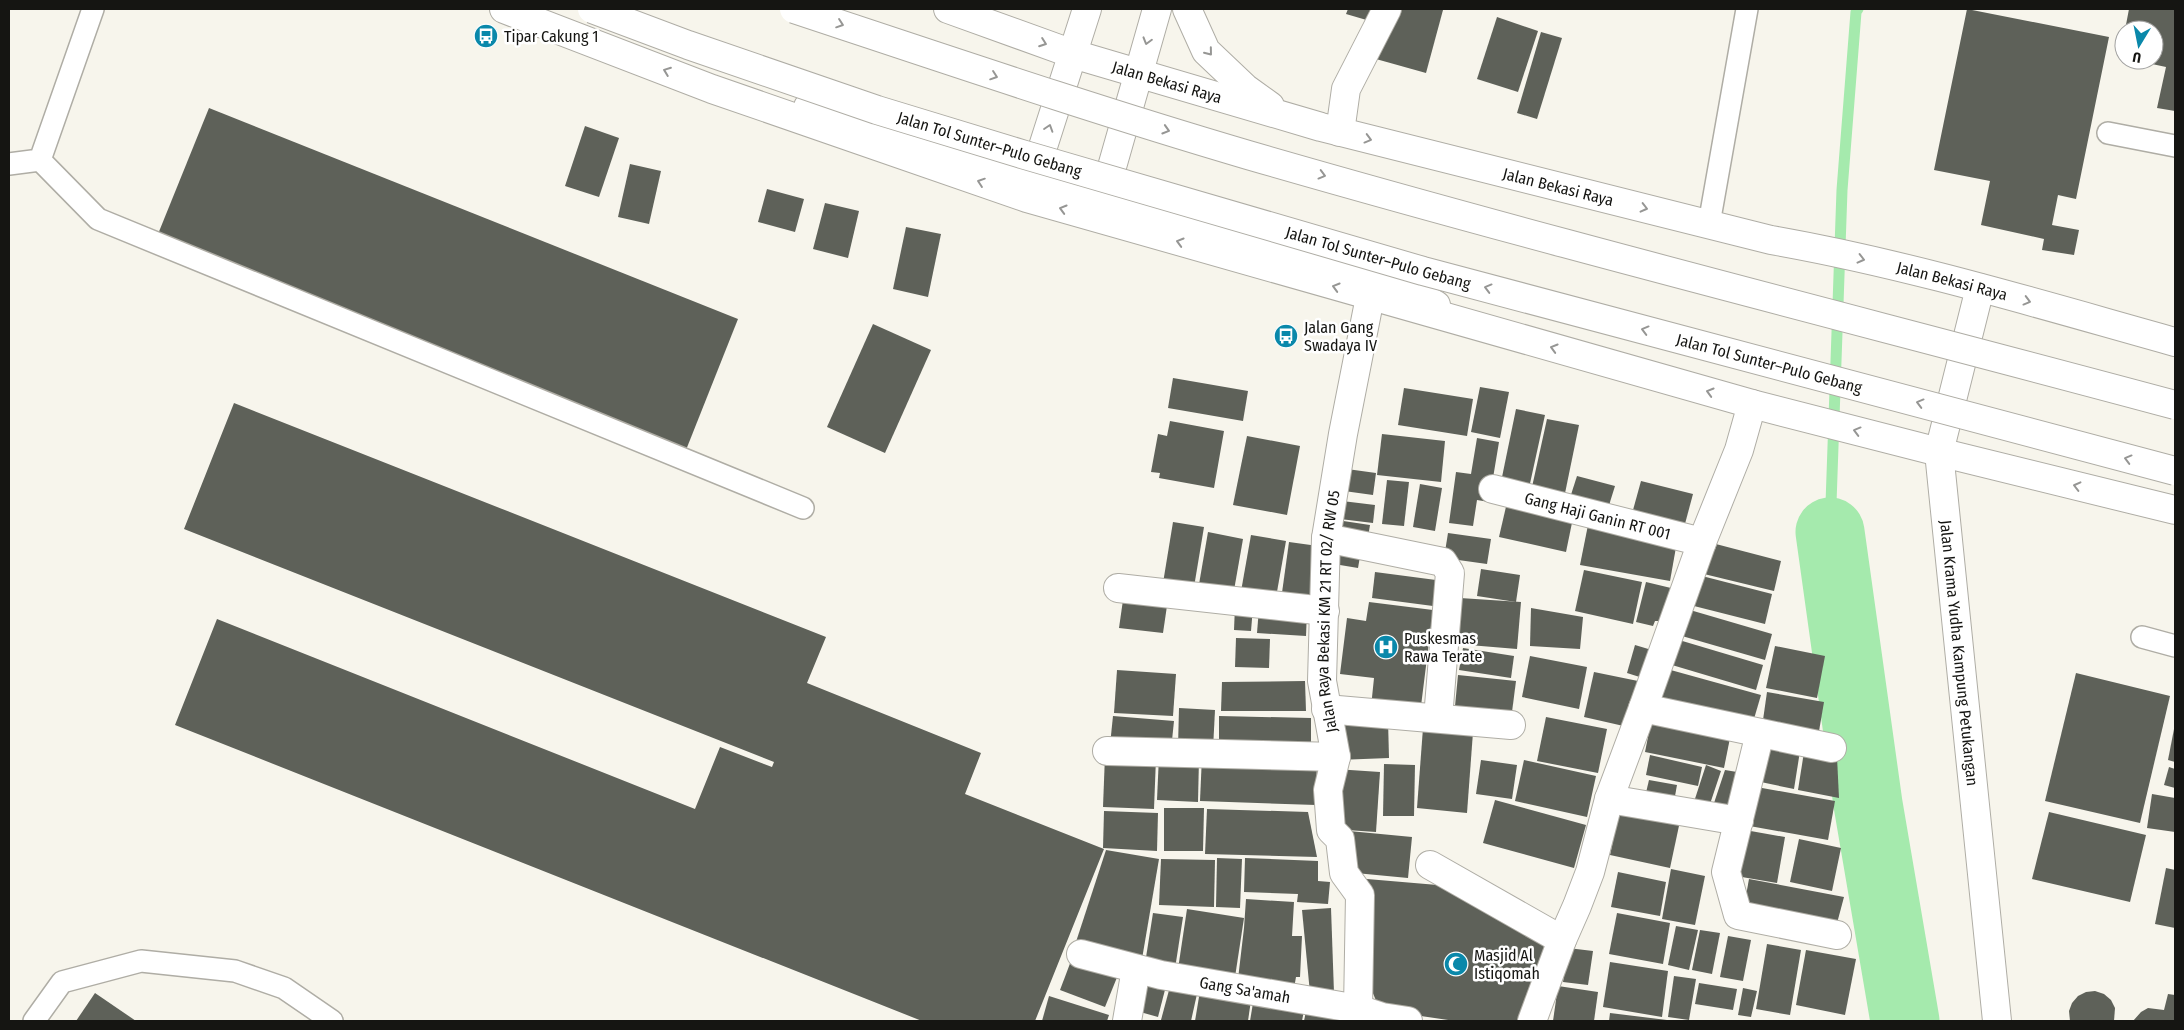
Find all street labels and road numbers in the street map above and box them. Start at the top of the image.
street label: Jalan Bekasi Raya [1110,57,1224,107]
street label: Jalan Tol Sunter–Pulo Gebang [895,108,1084,181]
street label: Jalan Bekasi Raya [1501,164,1616,210]
street label: Jalan Tol Sunter–Pulo Gebang [1283,223,1473,293]
street label: Jalan Bekasi Raya [1895,258,2010,305]
street label: Jalan Tol Sunter–Pulo Gebang [1674,330,1865,398]
street label: Gang Haji Ganin RT 001 [1523,488,1673,544]
street label: Jalan Raya Bekasi KM 21 RT 02/ RW 05 [1313,489,1344,734]
street label: Jalan Krama Yudha Kampung Petukangan [1936,519,1982,787]
street label: Gang Sa'amah [1198,973,1292,1007]

